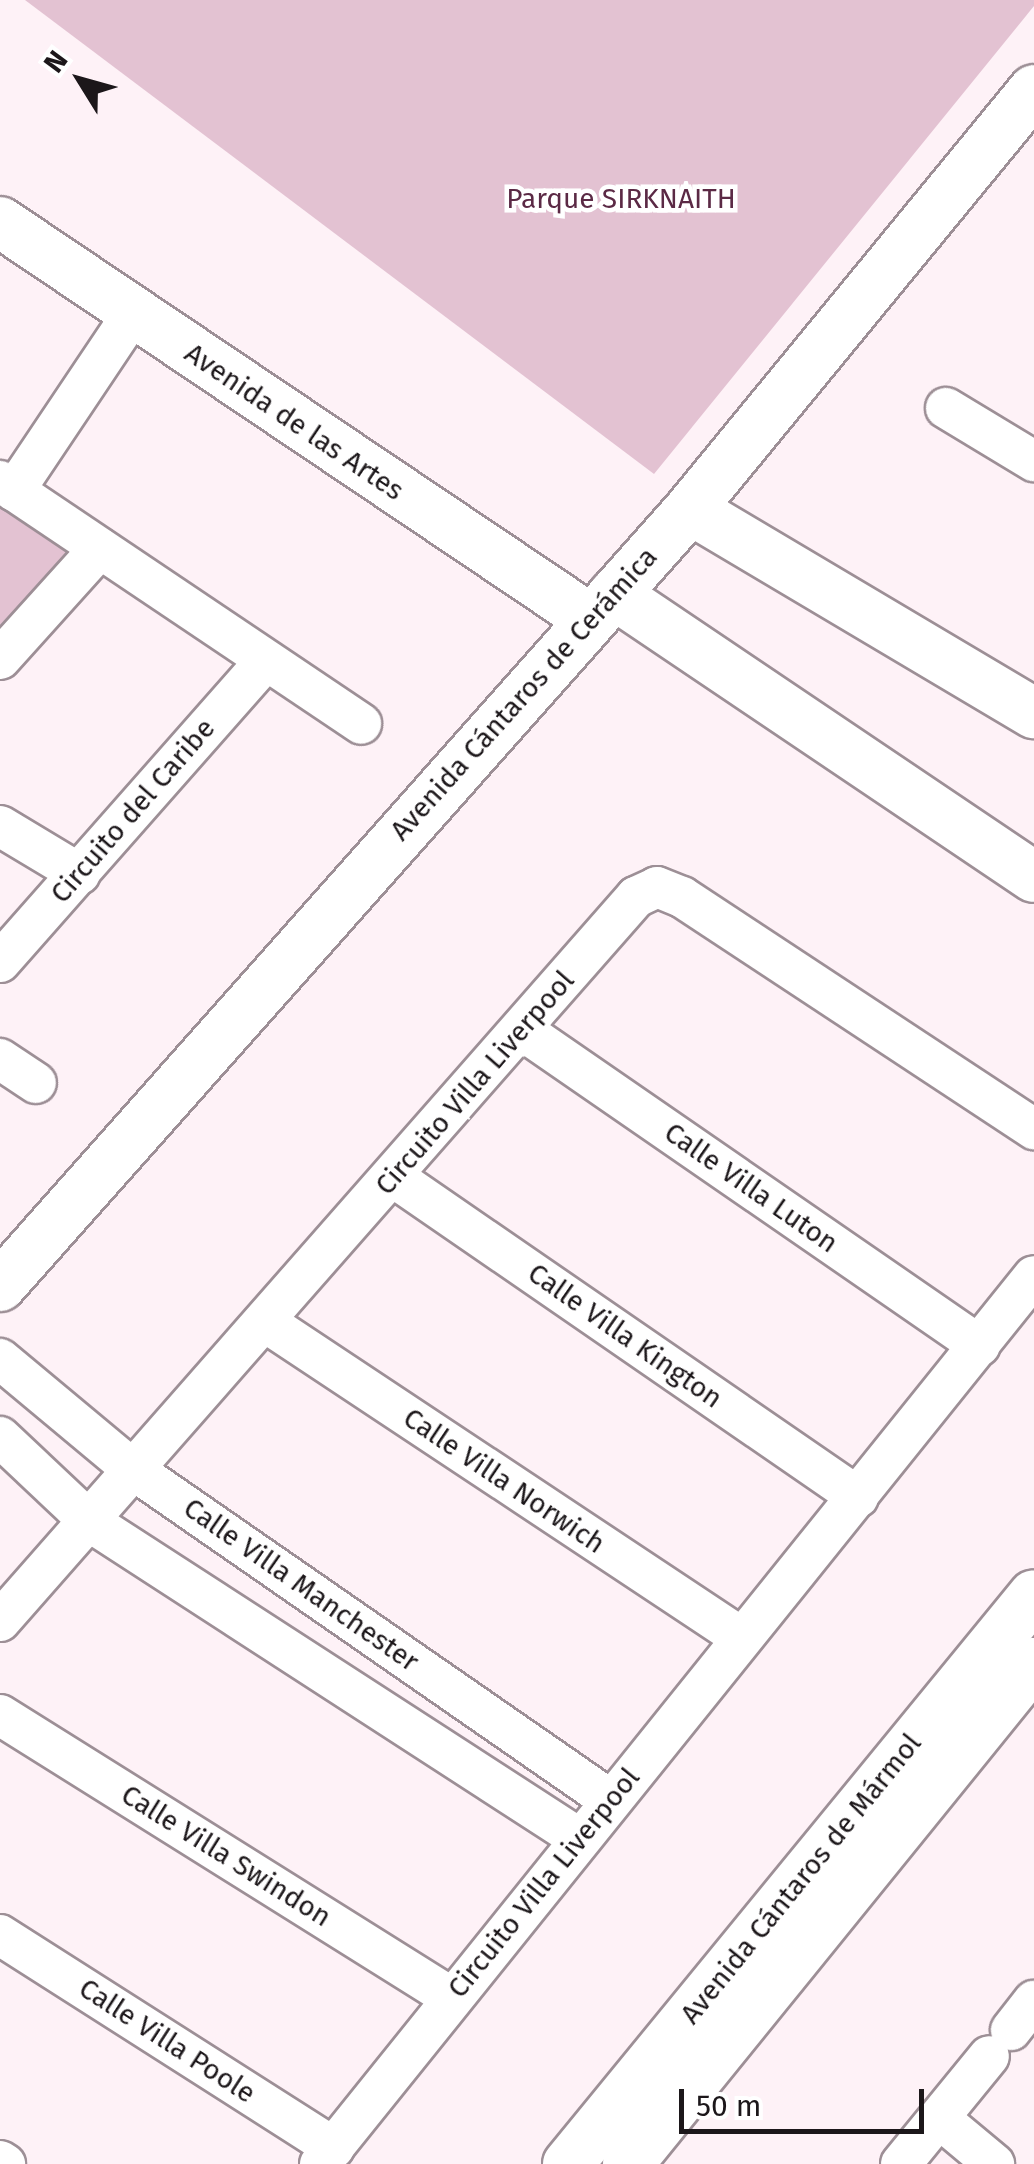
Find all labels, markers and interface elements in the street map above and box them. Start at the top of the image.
north arrow [30,30,130,130]
text: N [37,44,74,79]
park label: Parque SIRKNAITH [506,182,736,216]
street label: Avenida de las Artes [178,336,410,508]
street label: Avenida Cántaros de Cerámica [383,541,665,847]
street label: Circuito del Caribe [44,712,222,910]
street label: Circuito Villa Liverpool [369,964,581,1202]
street label: Calle Villa Luton [658,1116,844,1260]
street label: Calle Villa Kington [521,1256,729,1416]
street label: Calle Villa Norwich [397,1401,611,1561]
street label: Calle Villa Manchester [177,1491,425,1679]
street label: Avenida Cántaros de Mármol [674,1727,928,2031]
street label: Circuito Villa Liverpool [441,1761,647,2005]
street label: Calle Villa Swindon [115,1778,337,1934]
street label: Calle Villa Poole [73,1972,261,2110]
scale bar [684,2069,929,2131]
text: 50 m [696,2088,761,2124]

